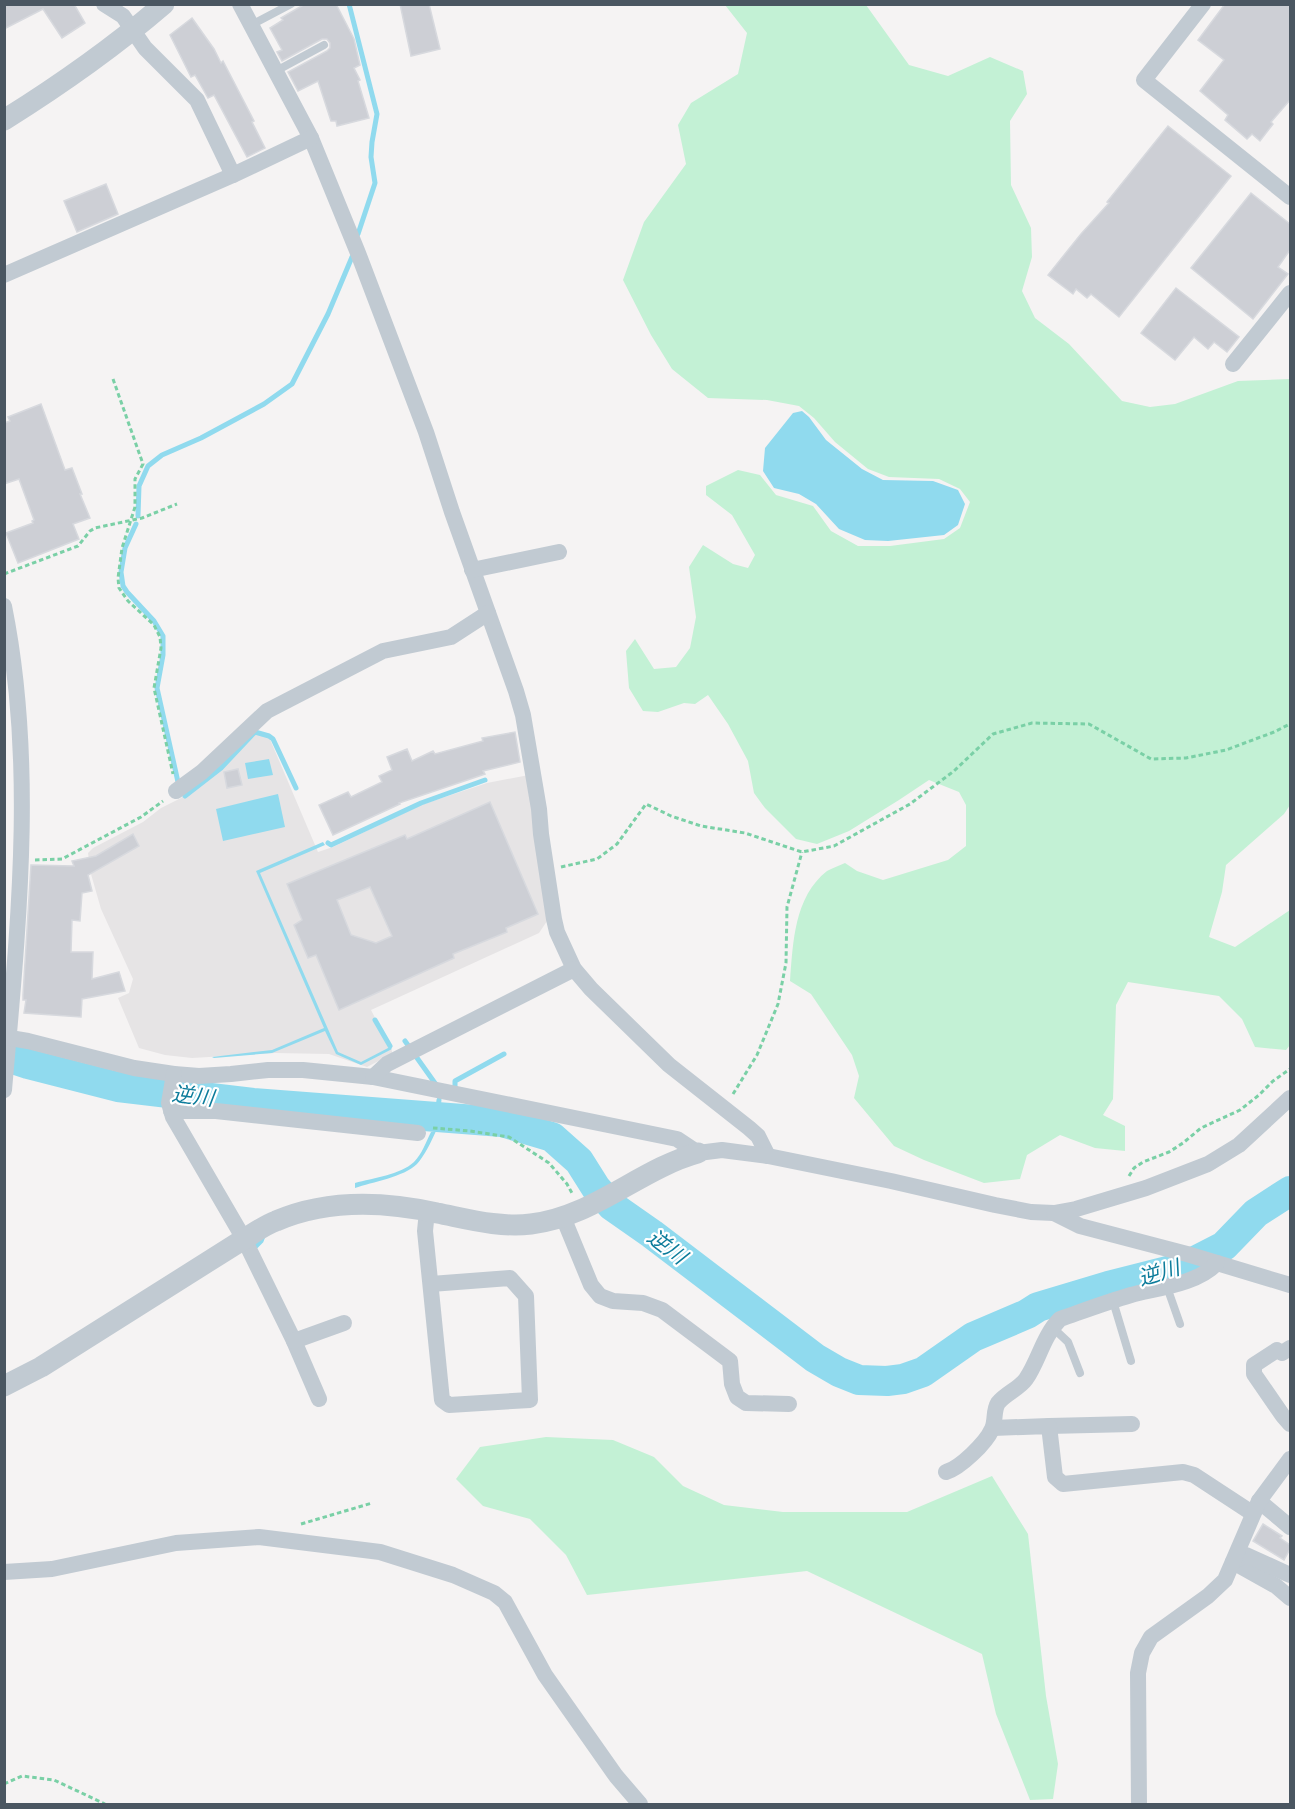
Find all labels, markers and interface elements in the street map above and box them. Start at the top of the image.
water label: 逆川 [171,1081,217,1111]
water label: 逆川 [643,1224,693,1270]
water label: 逆川 [1135,1254,1185,1291]

